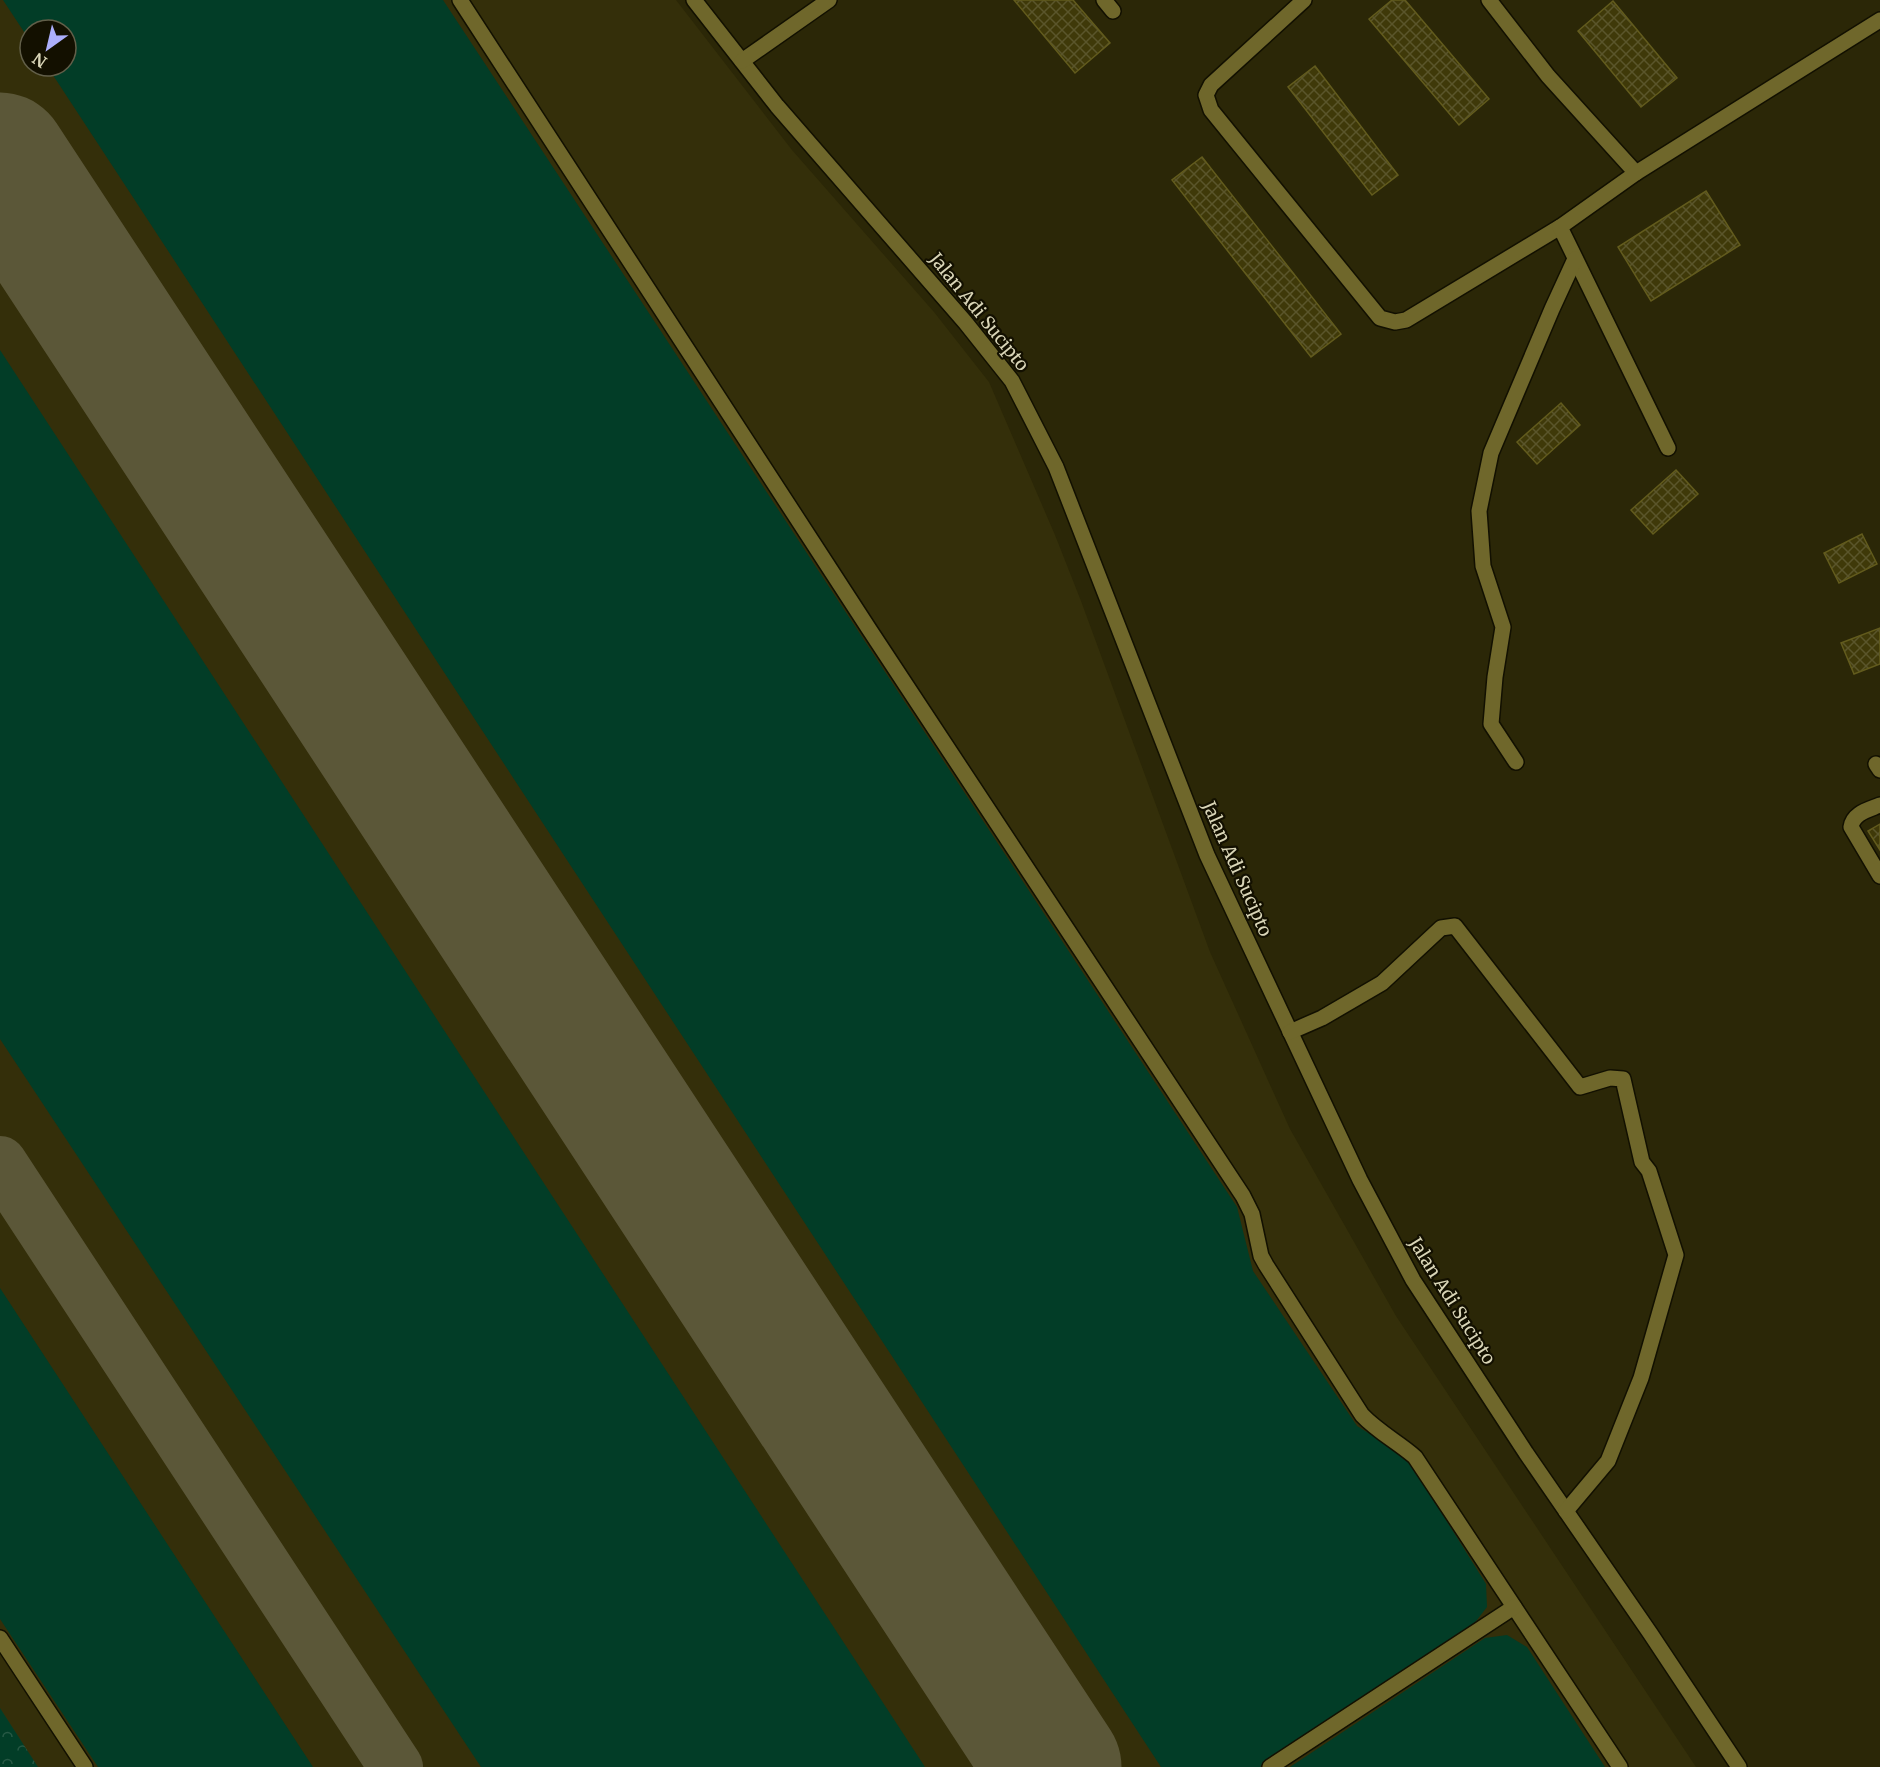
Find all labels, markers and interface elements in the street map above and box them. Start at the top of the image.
north arrow [18,18,78,78]
text: N [28,48,50,72]
street label: Jalan Adi Sucipto [924,247,1034,375]
street label: Jalan Adi Sucipto [1197,797,1278,940]
street label: Jalan Adi Sucipto [1404,1232,1501,1369]

